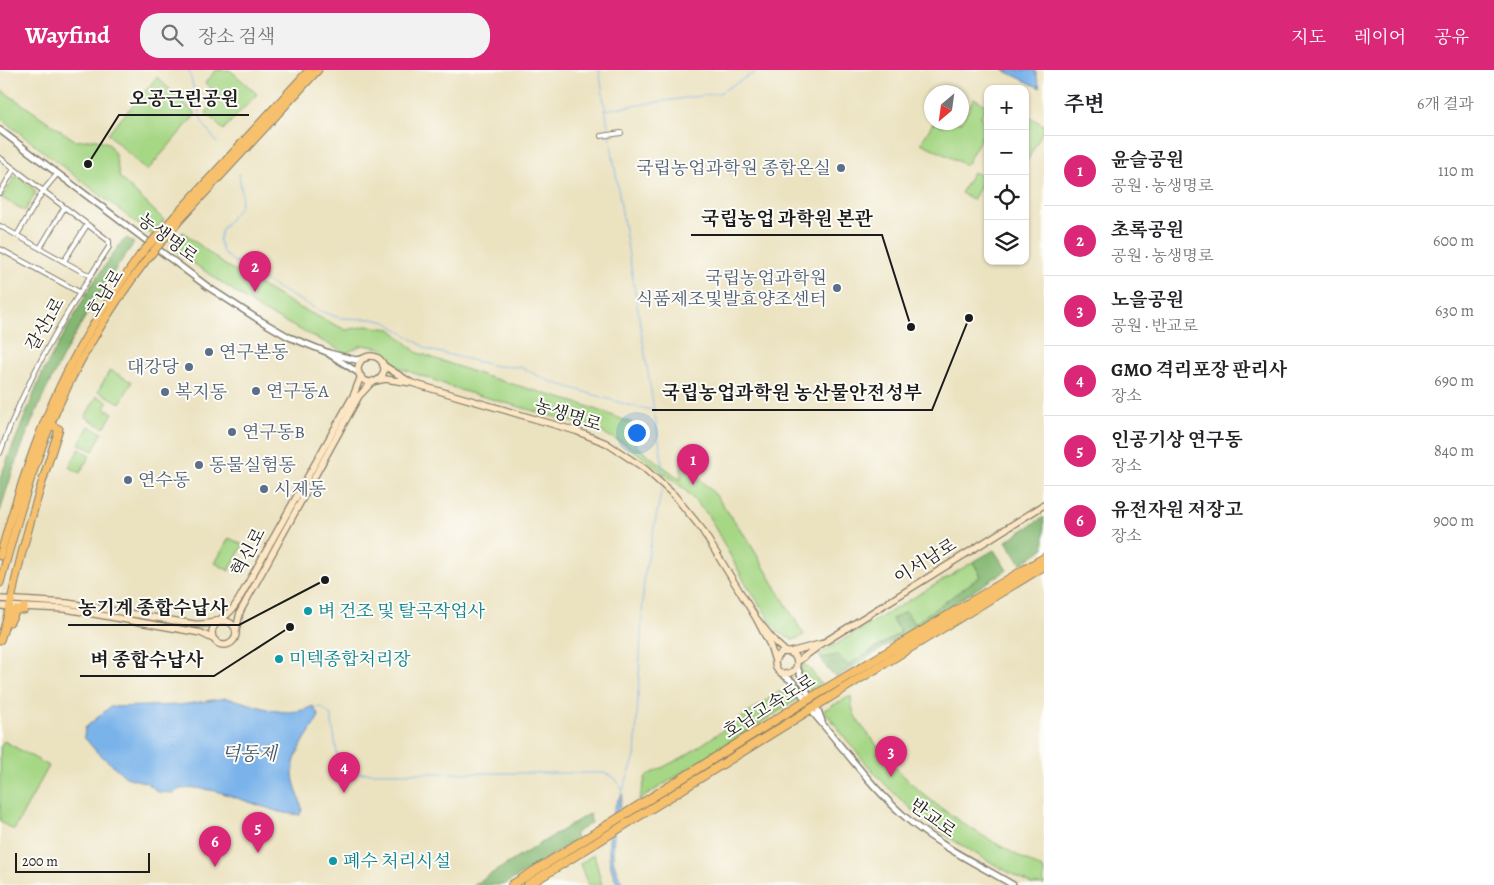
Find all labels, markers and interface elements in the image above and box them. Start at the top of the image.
search box [140,13,490,58]
text: Wayfind [25,19,110,51]
icon: search [158,21,186,49]
text: 장소 검색 [198,24,275,50]
text: 지도 [1291,25,1326,49]
text: 레이어 [1354,25,1406,49]
text: 공유 [1434,25,1469,49]
callout: 오공근린공원 [119,81,249,115]
north arrow [924,85,969,130]
map controls [984,85,1029,265]
button: + [984,85,1029,130]
text: 오공근린공원 [129,86,239,112]
text: 주변 [1064,90,1105,118]
text: 6개 결과 [1417,93,1474,115]
button: − [984,130,1029,175]
text: 윤슬공원 [1111,147,1184,173]
place label: 국립농업과학원 종합온실 [636,156,831,180]
text: 1 [1077,160,1083,182]
text: 110 m [1438,160,1474,182]
marker: 국립농업과학원 종합온실 [835,162,847,174]
button: locate [984,175,1029,220]
text: 공원 · 농생명로 [1111,175,1213,197]
callout: 국립농업 과학원 본관 [691,201,882,235]
text: 국립농업 과학원 본관 [701,206,874,232]
street label: 농생명로 [133,207,203,269]
text: 초록공원 [1111,217,1184,243]
button: layers [984,220,1029,265]
text: 2 [1076,230,1084,252]
text: 600 m [1433,230,1474,252]
text: 공원 · 농생명로 [1111,245,1213,267]
pin: 2 [239,251,271,292]
street label: 호남로 [81,265,129,321]
place label: 국립농업과학원 식품제조및발효양조센터 [636,266,827,311]
marker: 국립농업과학원 식품제조및발효양조센터 [831,282,843,294]
text: 노을공원 [1111,287,1184,313]
street label: 갈산1로 [20,293,70,355]
text: 3 [1077,300,1083,322]
text: 630 m [1435,300,1474,322]
text: 공원 · 반교로 [1111,315,1198,337]
place label: 연구본동 [219,340,289,364]
marker: 연구본동 [203,346,215,358]
place label: 대강당 [127,355,180,379]
text: GMO 격리포장 판리사 [1111,357,1287,383]
marker: 대강당 [183,361,195,373]
text: 4 [1076,370,1084,392]
text: 690 m [1434,370,1474,392]
callout: 국립농업과학원 농산물안전성부 [652,376,932,410]
place label: 연구동A [266,379,329,403]
place label: 복지동 [175,380,227,404]
text: 국립농업과학원 농산물안전성부 [662,380,922,406]
marker: 연구동A [250,385,262,397]
text: 장소 [1111,385,1142,407]
marker: 복지동 [159,386,171,398]
street label: 농생명로 [531,393,605,437]
place label: 연구동B [242,420,305,444]
your location [624,420,650,446]
marker: 연구동B [226,426,238,438]
text: 인공기상 연구동 [1111,427,1243,453]
text: 5 [1077,440,1083,462]
text: 840 m [1434,440,1474,462]
pin: 1 [677,444,709,485]
place label: 동물실험동 [209,453,296,477]
text: 장소 [1111,455,1142,477]
marker: 동물실험동 [193,459,205,471]
place label: 연수동 [138,468,190,492]
marker: 연수동 [122,474,134,486]
place label: 시제동 [274,477,326,501]
marker: 시제동 [258,483,270,495]
text: 유전자원 저장고 [1111,497,1243,523]
text: 6 [1076,510,1084,532]
text: 900 m [1433,510,1474,532]
street label: 혁신로 [225,523,271,581]
text: 장소 [1111,525,1142,547]
street label: 이서남로 [889,532,961,590]
callout: 농기계 종합수납사 [68,591,239,625]
text: 농기계 종합수납사 [78,595,229,621]
place label: 벼 건조 및 탈곡작업사 [318,599,486,623]
marker: 벼 건조 및 탈곡작업사 [302,605,314,617]
callout: 벼 종합수납사 [80,642,214,676]
text: 벼 종합수납사 [90,647,204,673]
place label: 미텍종합처리장 [289,647,411,671]
marker: 미텍종합처리장 [273,653,285,665]
street label: 호남고속도로 [718,668,820,744]
pin: 3 [875,736,907,777]
water label: 덕동제 [221,741,279,767]
pin: 4 [328,752,360,793]
street label: 반교로 [905,793,961,843]
pin: 5 [242,812,274,853]
pin: 6 [199,826,231,867]
place label: 폐수 처리시설 [343,849,451,873]
scale bar [15,850,150,873]
text: 200 m [22,852,58,871]
marker: 폐수 처리시설 [327,855,339,867]

